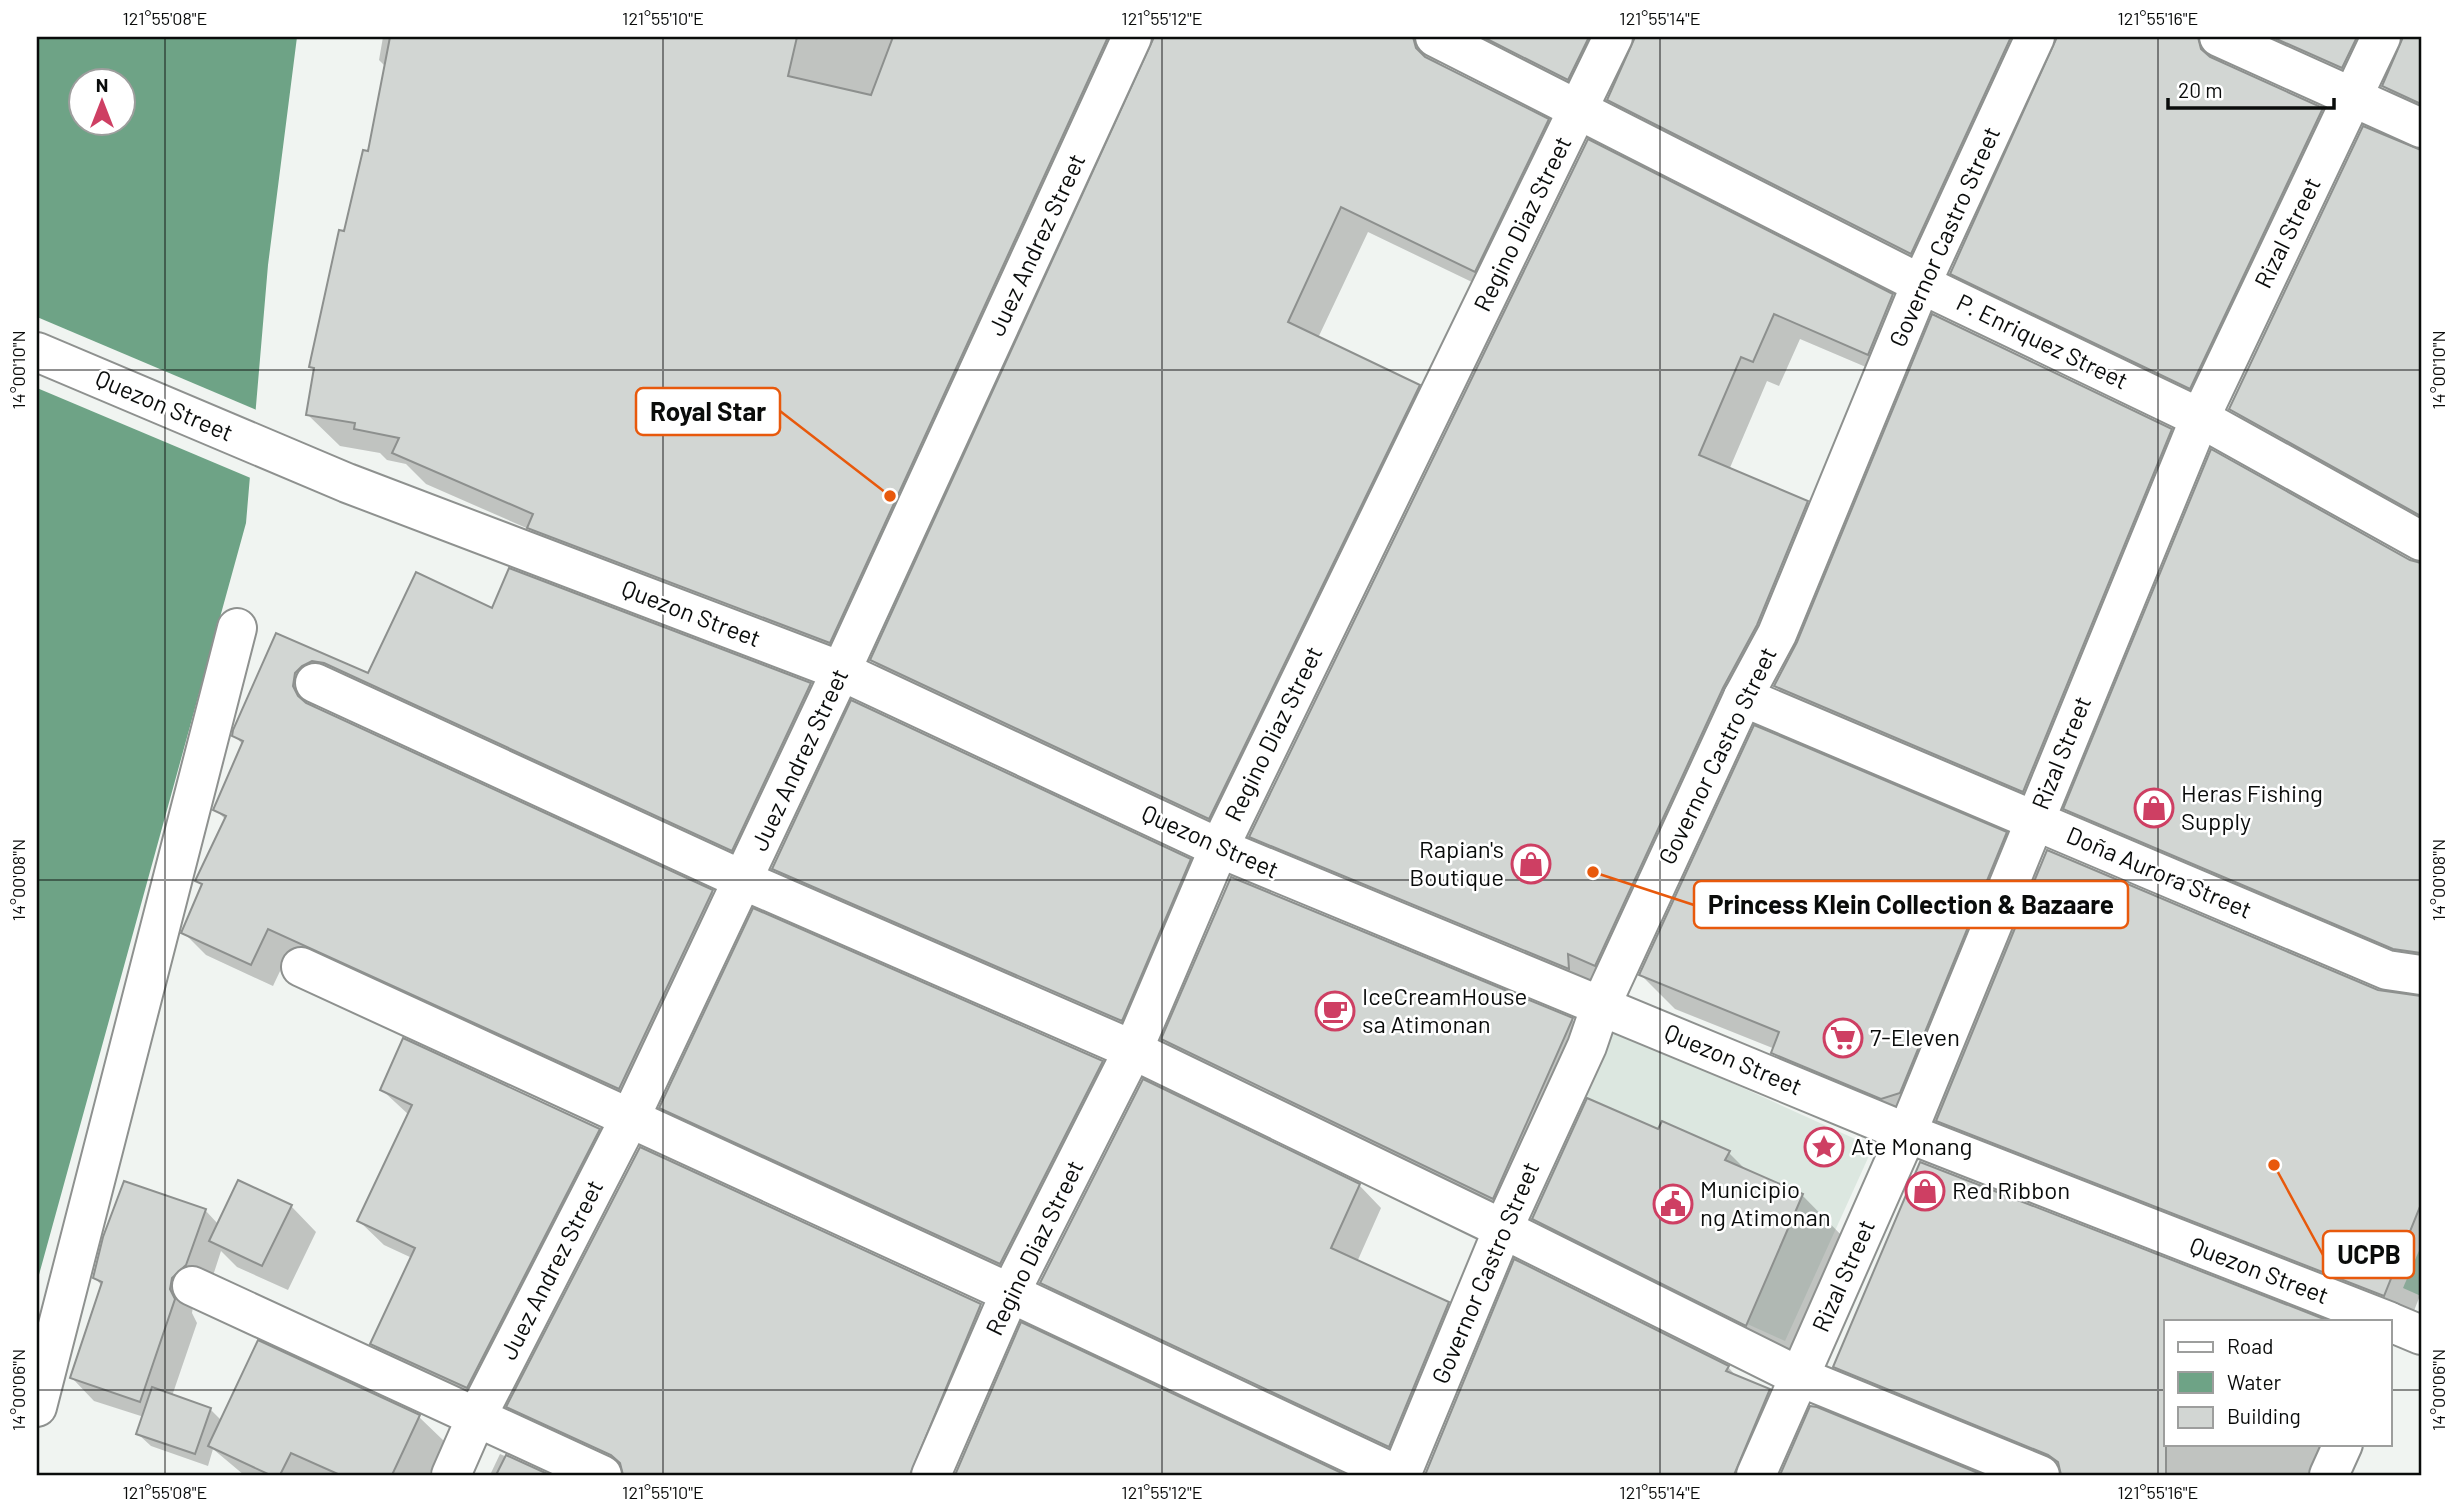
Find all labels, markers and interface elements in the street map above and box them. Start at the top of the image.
text: 121°55'08"E [123,7,207,29]
text: 121°55'10"E [622,7,704,29]
text: 121°55'12"E [1121,7,1203,29]
text: 121°55'14"E [1619,7,1701,29]
text: 121°55'16"E [2118,7,2198,29]
north arrow [66,66,136,136]
scale bar [2168,66,2334,110]
text: N [96,73,108,96]
text: 20 m [2178,77,2223,102]
street label: Governor Castro Street [1882,122,2005,351]
street label: Regino Diaz Street [1467,131,1577,316]
street label: Juez Andrez Street [981,149,1091,340]
street label: Rizal Street [2247,172,2326,292]
street label: P. Enriquez Street [1952,287,2133,395]
text: 14°00'10"N [7,330,29,410]
text: 14°00'10"N [2427,330,2449,410]
street label: Quezon Street [91,363,238,447]
callout: Royal Star [636,388,780,435]
text: Royal Star [650,395,766,426]
street label: Quezon Street [618,573,765,652]
street label: Regino Diaz Street [1218,641,1328,826]
street label: Governor Castro Street [1651,642,1782,869]
street label: Juez Andrez Street [744,664,854,855]
street label: Rizal Street [2025,692,2096,813]
place label: Heras Fishing Supply [2181,778,2323,835]
shop icon: Heras Fishing Supply [2133,787,2175,829]
street label: Quezon Street [1138,798,1283,884]
street label: Doña Aurora Street [2063,820,2257,924]
place label: Rapian's Boutique [1409,834,1504,891]
text: 14°00'08"N [7,839,29,921]
text: 14°00'08"N [2427,839,2449,921]
shop icon: Rapian's Boutique [1510,843,1552,885]
callout: Princess Klein Collection & Bazaare [1694,881,2128,928]
text: Princess Klein Collection & Bazaare [1708,888,2114,919]
place label: IceCreamHouse sa Atimonan [1362,981,1527,1038]
cafe icon: IceCreamHouse sa Atimonan [1314,990,1356,1032]
street label: Quezon Street [1660,1017,1807,1101]
supermarket icon: 7-Eleven [1822,1017,1864,1059]
place label: 7-Eleven [1870,1022,1960,1051]
place icon: Ate Monang [1803,1126,1845,1168]
place label: Ate Monang [1851,1131,1972,1160]
street label: Regino Diaz Street [979,1155,1089,1340]
street label: Governor Castro Street [1425,1157,1544,1388]
shop icon: Red Ribbon [1904,1170,1946,1212]
place label: Municipio ng Atimonan [1700,1174,1831,1231]
street label: Juez Andrez Street [493,1175,608,1364]
place label: Red Ribbon [1952,1175,2070,1204]
public building icon: Municipio ng Atimonan [1652,1183,1694,1225]
street label: Rizal Street [1805,1215,1880,1336]
street label: Quezon Street [2186,1230,2333,1309]
callout: UCPB [2323,1231,2414,1278]
text: UCPB [2337,1238,2401,1269]
legend [2164,1320,2392,1446]
text: Road [2227,1333,2273,1358]
text: 14°00'06"N [7,1349,29,1431]
text: 14°00'06"N [2427,1349,2449,1431]
text: Water [2227,1369,2282,1394]
text: Building [2227,1403,2301,1428]
text: 121°55'08"E [123,1481,207,1503]
text: 121°55'10"E [622,1481,704,1503]
text: 121°55'12"E [1121,1481,1203,1503]
text: 121°55'14"E [1619,1481,1701,1503]
text: 121°55'16"E [2118,1481,2198,1503]

